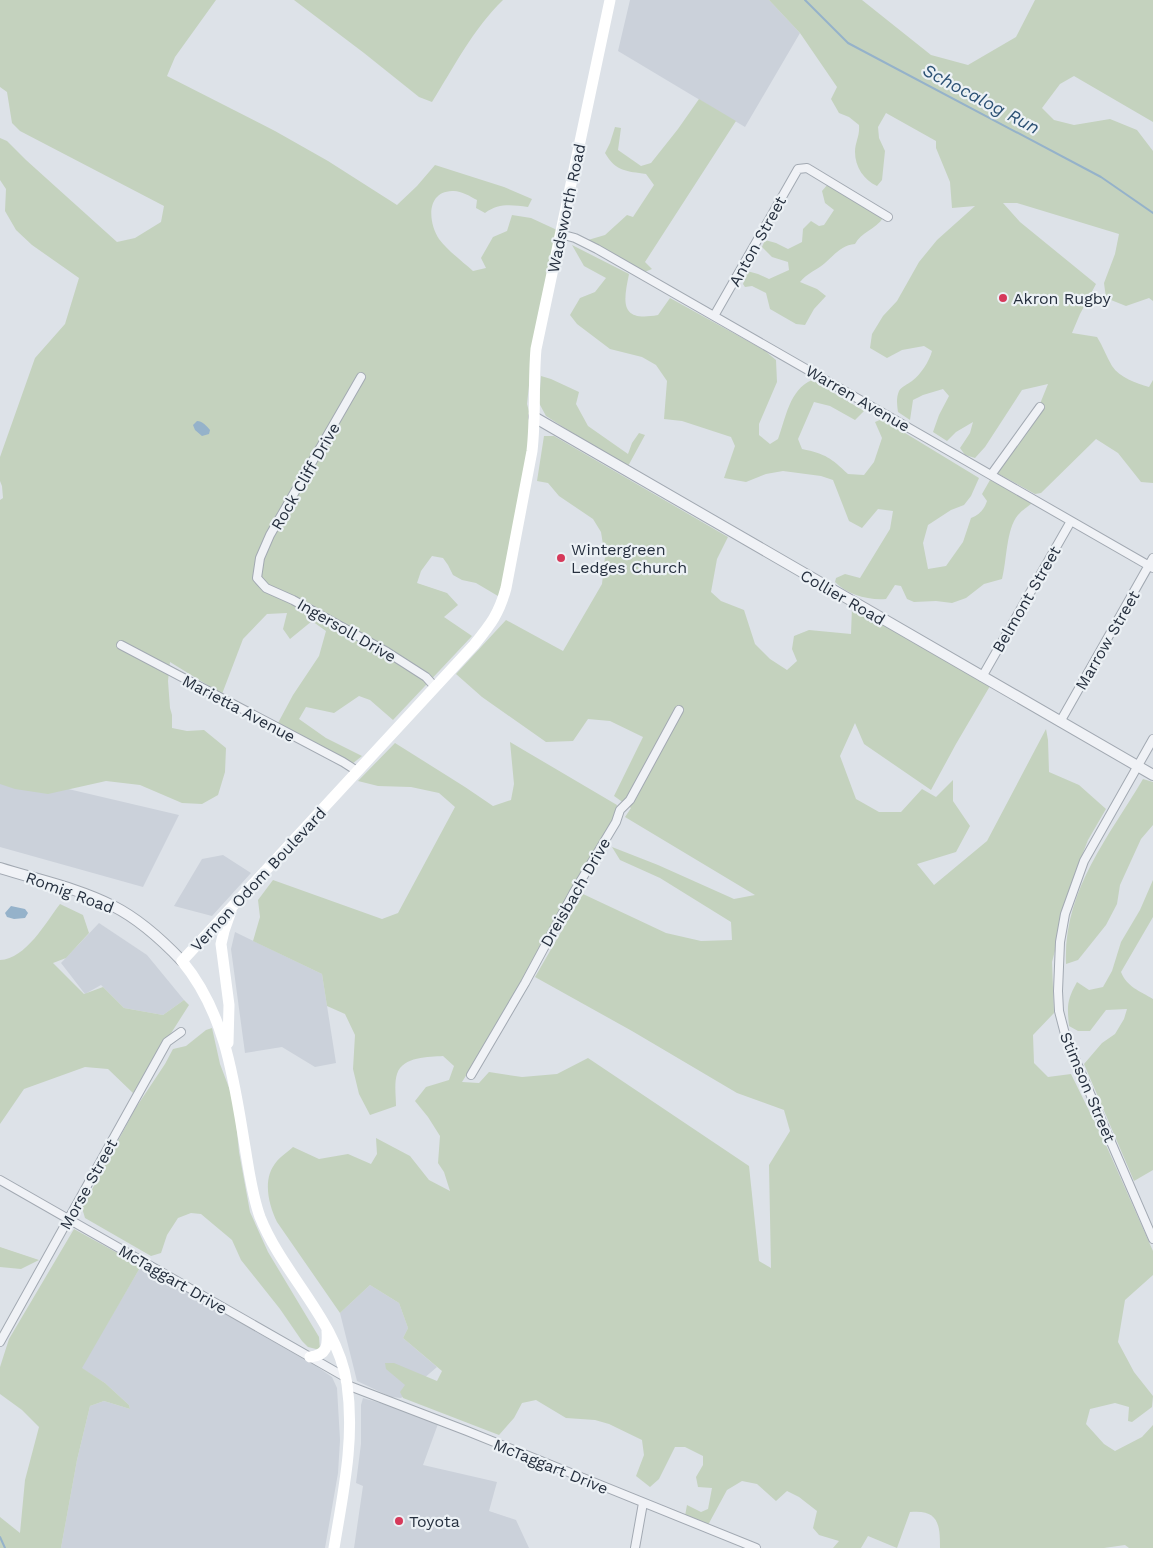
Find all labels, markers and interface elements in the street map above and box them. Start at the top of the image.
water label: Schocalog Run [919,59,1043,138]
street label: Wadsworth Road [544,142,589,274]
street label: Anton Street [725,193,790,290]
place label: Akron Rugby [1013,289,1112,308]
marker: Akron Rugby [997,292,1009,304]
street label: Warren Avenue [802,361,913,436]
street label: Rock Cliff Drive [267,419,344,533]
place label: Wintergreen Ledges Church [571,540,687,577]
street label: Belmont Street [988,542,1065,656]
marker: Wintergreen Ledges Church [555,552,567,564]
street label: Collier Road [797,566,888,629]
street label: Marrow Street [1071,587,1144,693]
street label: Ingersoll Drive [294,594,400,666]
street label: Marietta Avenue [179,671,298,746]
street label: Vernon Odom Boulevard [187,803,330,955]
street label: Dreisbach Drive [536,834,614,950]
street label: Romig Road [23,868,117,917]
street label: Stimson Street [1056,1029,1119,1145]
street label: Morse Street [56,1135,121,1233]
street label: McTaggart Drive [115,1241,230,1318]
street label: McTaggart Drive [491,1435,611,1498]
place label: Toyota [409,1512,460,1531]
marker: Toyota [393,1515,405,1527]

